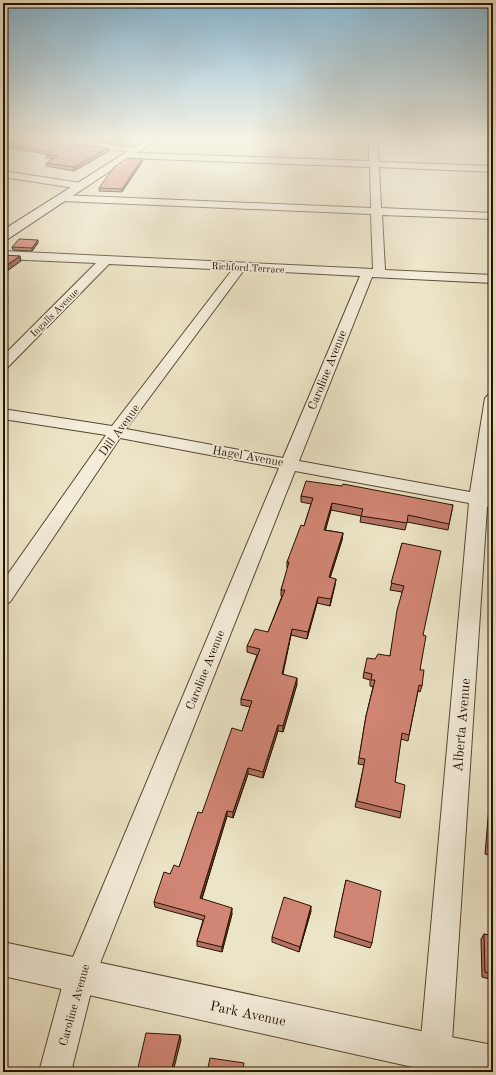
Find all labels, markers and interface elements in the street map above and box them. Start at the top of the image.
street label: Richford Terrace [211,261,285,275]
street label: Ingalls Avenue [29,286,81,339]
street label: Caroline Avenue [306,328,350,412]
street label: Dill Avenue [97,402,143,459]
street label: Hagel Avenue [211,445,285,469]
street label: Caroline Avenue [184,628,228,712]
street label: Alberta Avenue [451,678,473,773]
street label: Caroline Avenue [58,962,93,1048]
street label: Park Avenue [209,999,287,1029]

